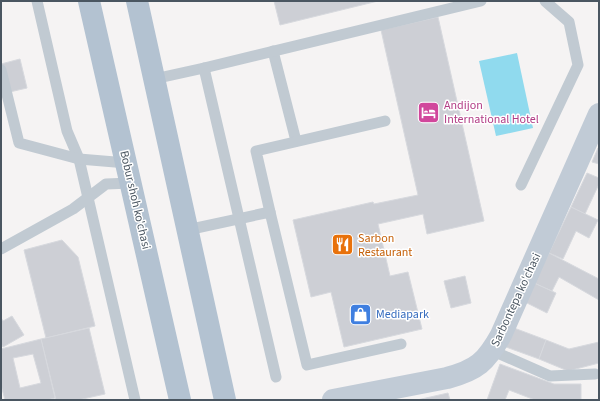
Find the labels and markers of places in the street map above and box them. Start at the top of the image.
place label: Andijon International Hotel [444,97,539,128]
hotel icon: Andijon International Hotel [416,99,442,125]
place label: Sarbon Restaurant [358,230,412,261]
restaurant icon: Sarbon Restaurant [329,232,355,258]
shop icon: Mediapark [347,301,373,327]
place label: Mediapark [376,306,429,323]

